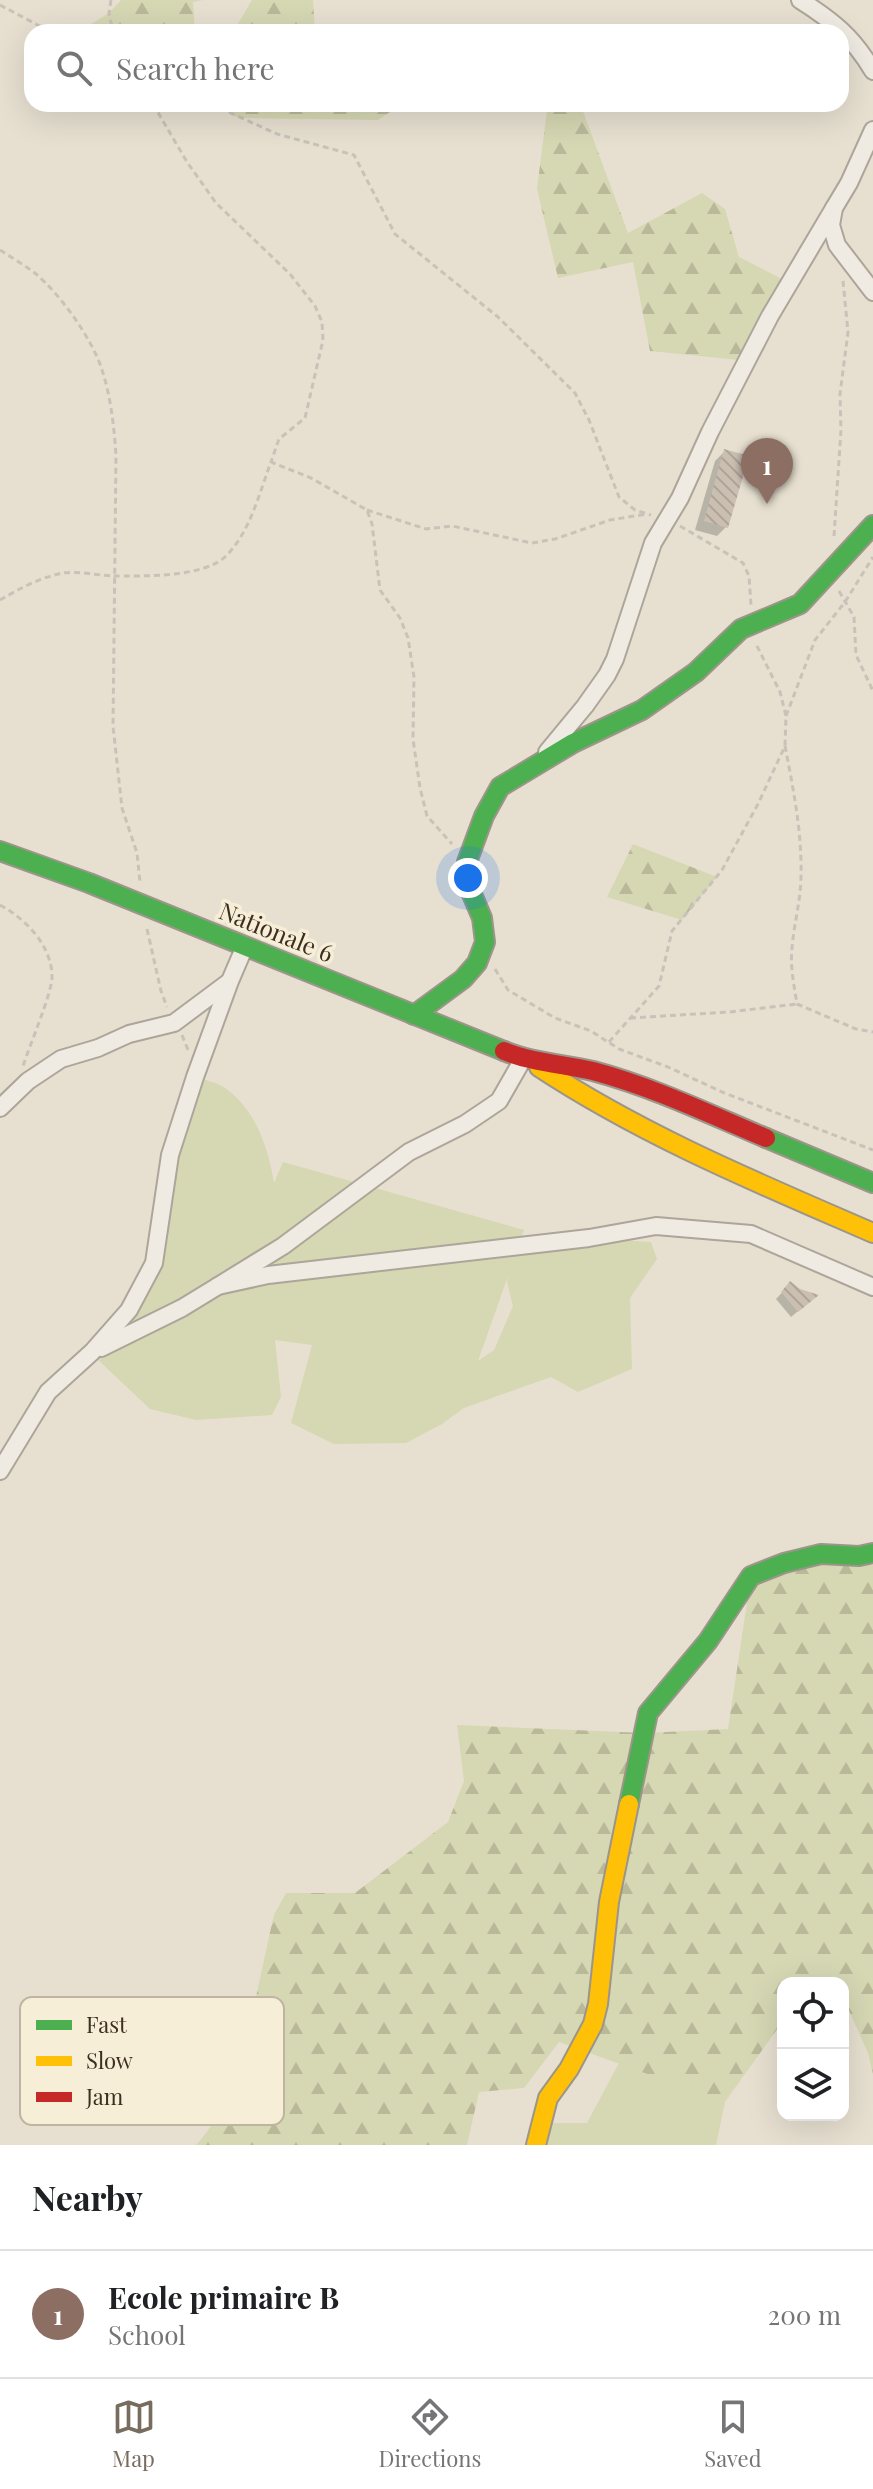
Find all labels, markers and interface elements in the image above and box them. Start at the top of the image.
search box [24,24,849,112]
icon: search [52,46,96,90]
text: Search here [116,48,275,88]
pin: 1 [741,438,793,504]
your location [448,858,488,898]
street label: Nationale 6 [215,894,339,969]
map controls [777,1977,849,2121]
button: locate [777,1977,849,2049]
legend [20,1997,284,2125]
text: Fast [86,2009,128,2039]
text: Slow [86,2045,133,2075]
button: layers [777,2049,849,2121]
text: Jam [85,2081,124,2111]
text: Nearby [32,2174,143,2220]
text: Ecole primaire B [108,2277,339,2317]
text: 1 [53,2297,63,2332]
text: 200 m [768,2297,841,2332]
text: School [108,2317,186,2352]
tab: Map [112,2395,156,2473]
tab: Directions [379,2395,481,2473]
tab: Saved [704,2395,762,2473]

